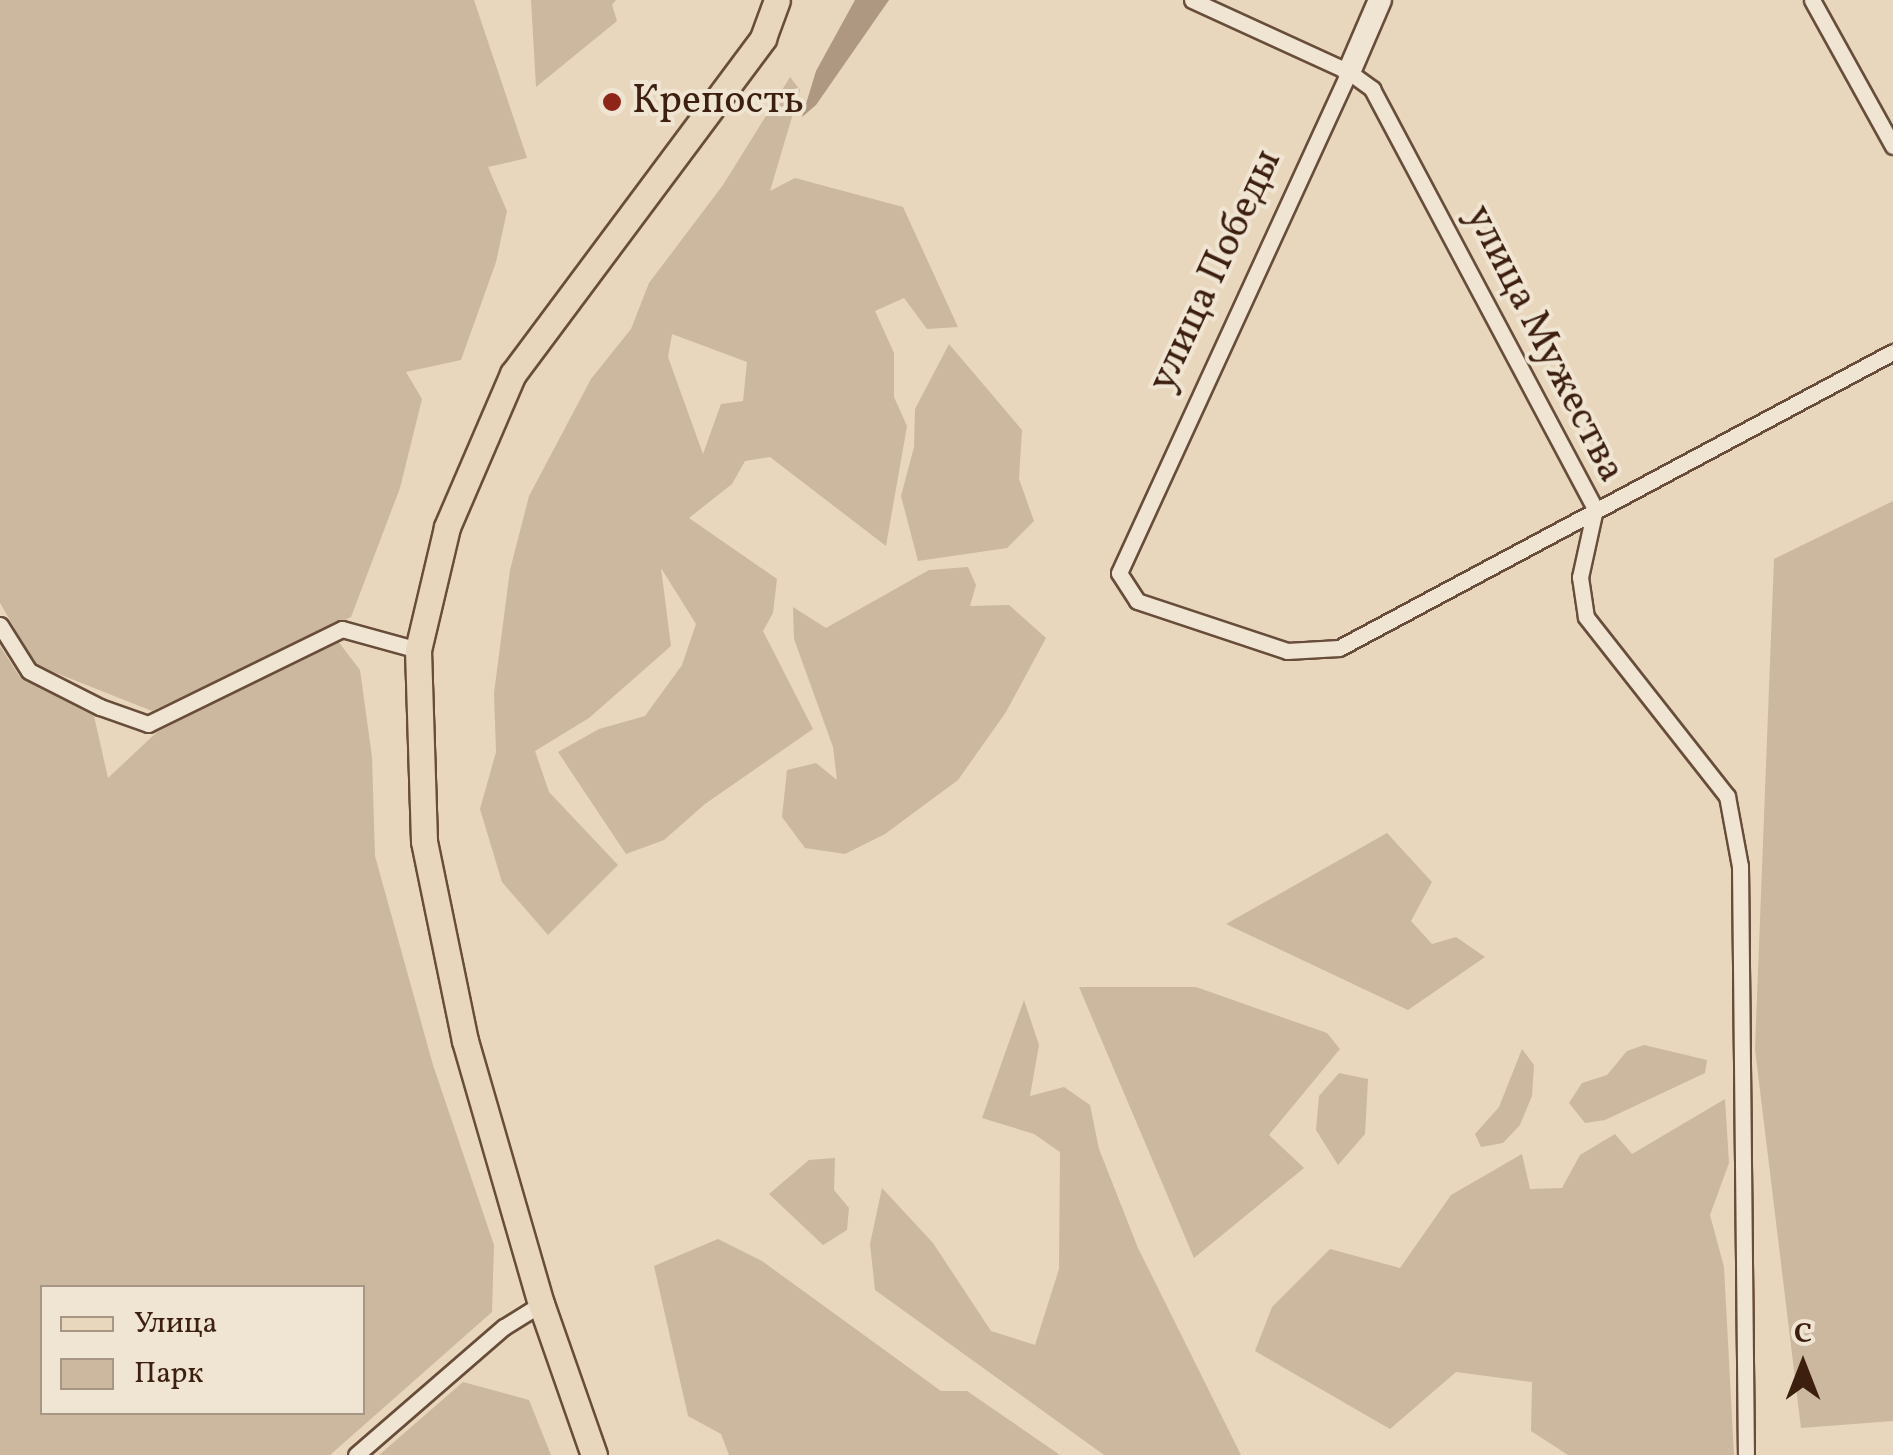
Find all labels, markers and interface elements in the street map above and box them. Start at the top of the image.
place label: Крепость [632,78,804,126]
marker: Крепость [601,91,623,113]
street label: улица Победы [1139,142,1293,400]
street label: улица Мужества [1453,197,1635,491]
legend [40,1285,365,1415]
text: Улица [134,1303,217,1345]
north arrow [1753,1315,1853,1415]
text: С [1794,1315,1812,1354]
text: Парк [134,1353,203,1395]

